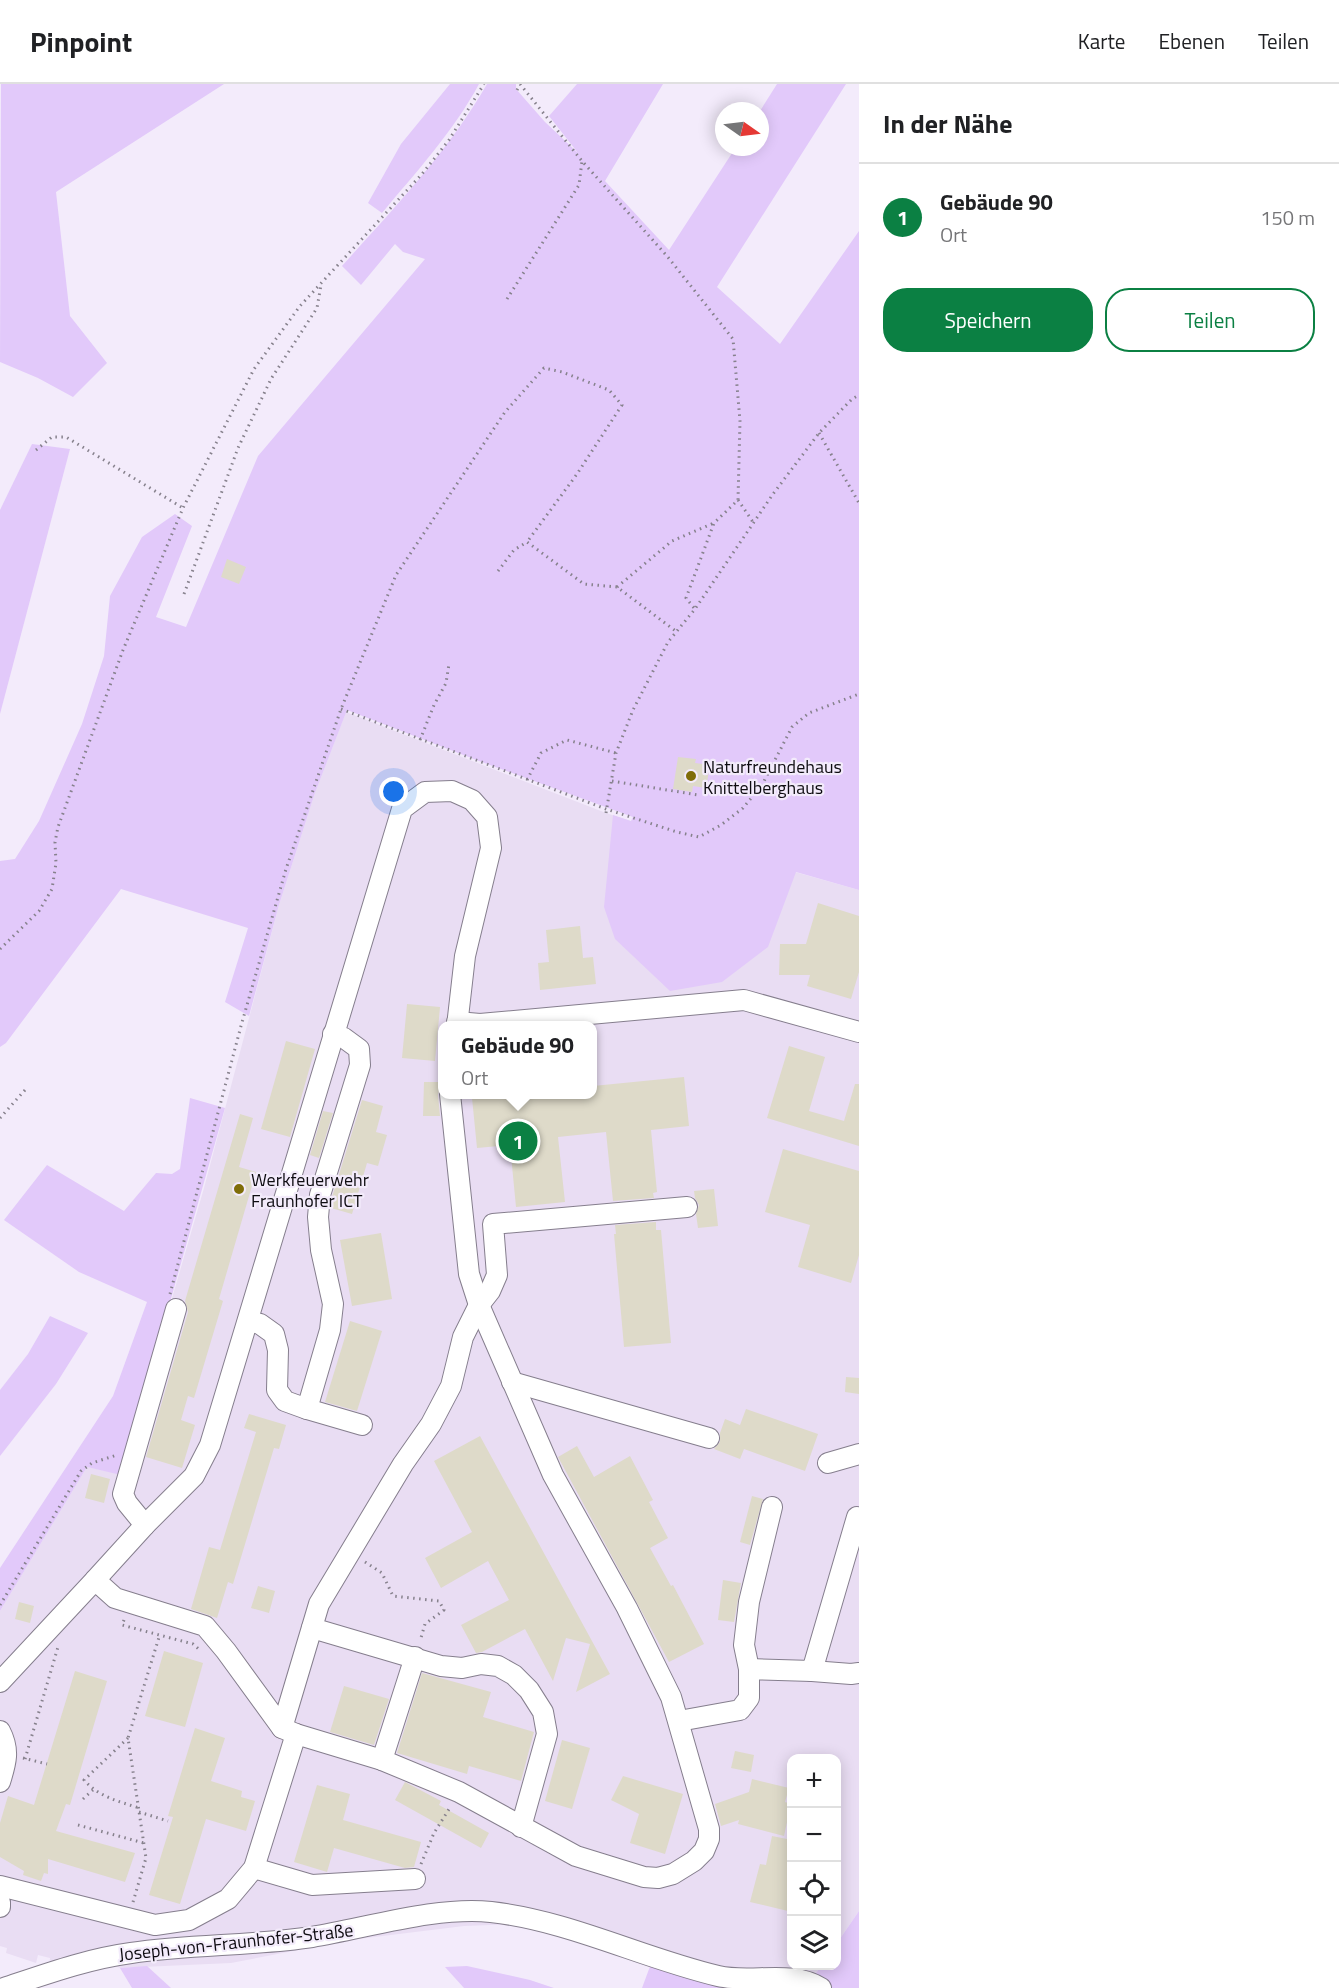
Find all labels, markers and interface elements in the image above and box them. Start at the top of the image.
text: Pinpoint [30,20,132,63]
text: Karte [1078,25,1125,57]
text: Ebenen [1158,25,1225,57]
text: Teilen [1258,25,1309,57]
north arrow [715,102,769,156]
text: In der Nähe [883,104,1012,143]
text: Gebäude 90 [940,185,1053,219]
text: 1 [897,202,908,233]
text: 150 m [1260,202,1315,233]
text: Ort [940,219,967,250]
button: Speichern [883,288,1093,352]
button: Teilen [1105,288,1315,352]
place label: Naturfreundehaus Knittelberghaus [703,753,842,801]
marker: Naturfreundehaus Knittelberghaus [684,769,698,783]
your location [379,777,408,806]
popup [438,1021,597,1099]
text: Gebäude 90 [461,1028,574,1062]
text: Ort [461,1062,488,1093]
pin: 1 [498,1118,538,1164]
place label: Werkfeuerwehr Fraunhofer ICT [251,1166,369,1214]
marker: Werkfeuerwehr Fraunhofer ICT [232,1182,246,1196]
map controls [787,1754,841,1970]
button: + [787,1754,841,1808]
button: − [787,1808,841,1862]
button: locate [787,1862,841,1916]
street label: Joseph-von-Fraunhofer-Straße [118,1916,354,1968]
button: layers [787,1916,841,1970]

